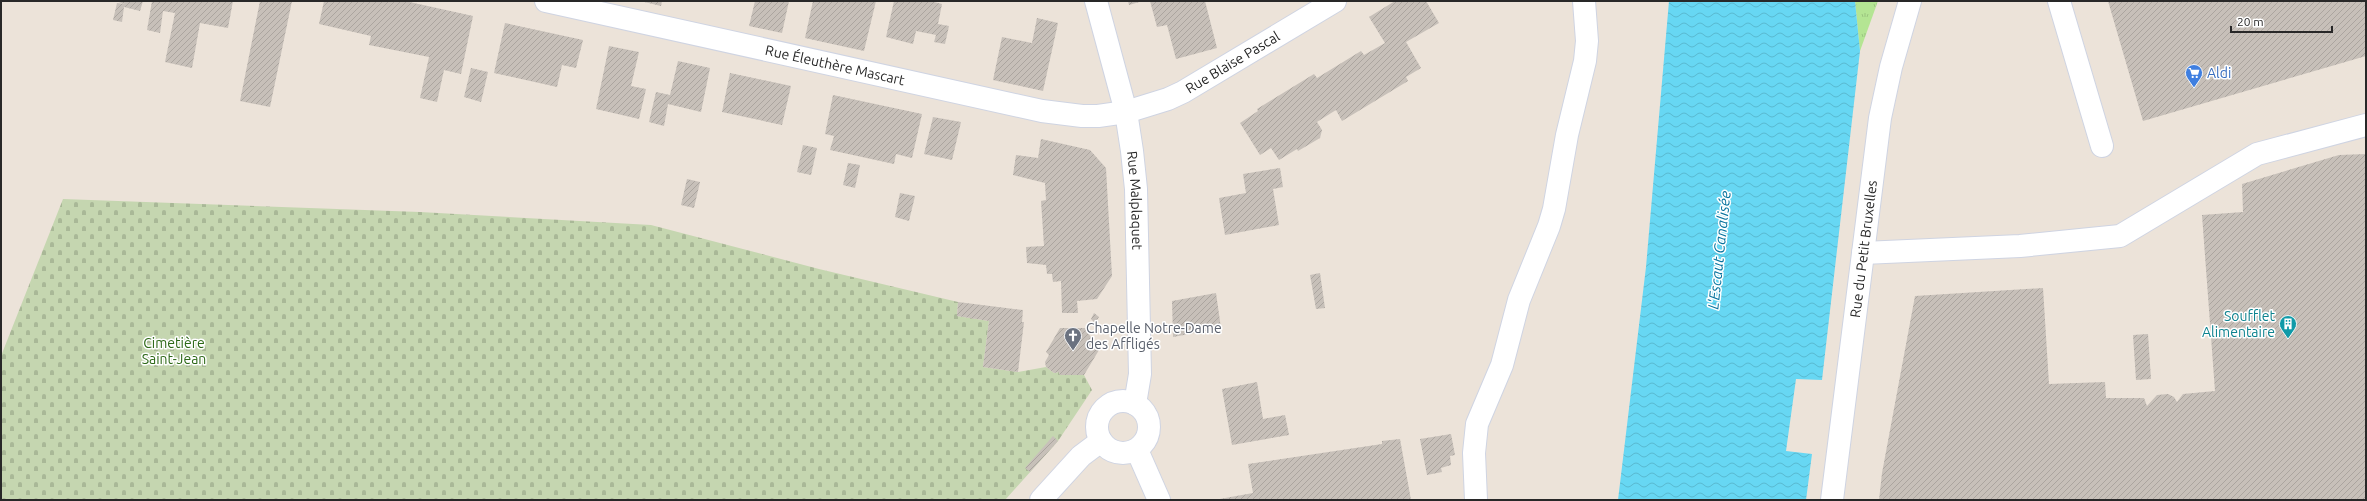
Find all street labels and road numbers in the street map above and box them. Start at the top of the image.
street label: Rue Blaise Pascal [1183,28,1283,97]
street label: Rue Éleuthère Mascart [764,42,907,88]
street label: Rue Malplaquet [1124,150,1145,251]
street label: Rue du Petit Bruxelles [1847,179,1880,319]

